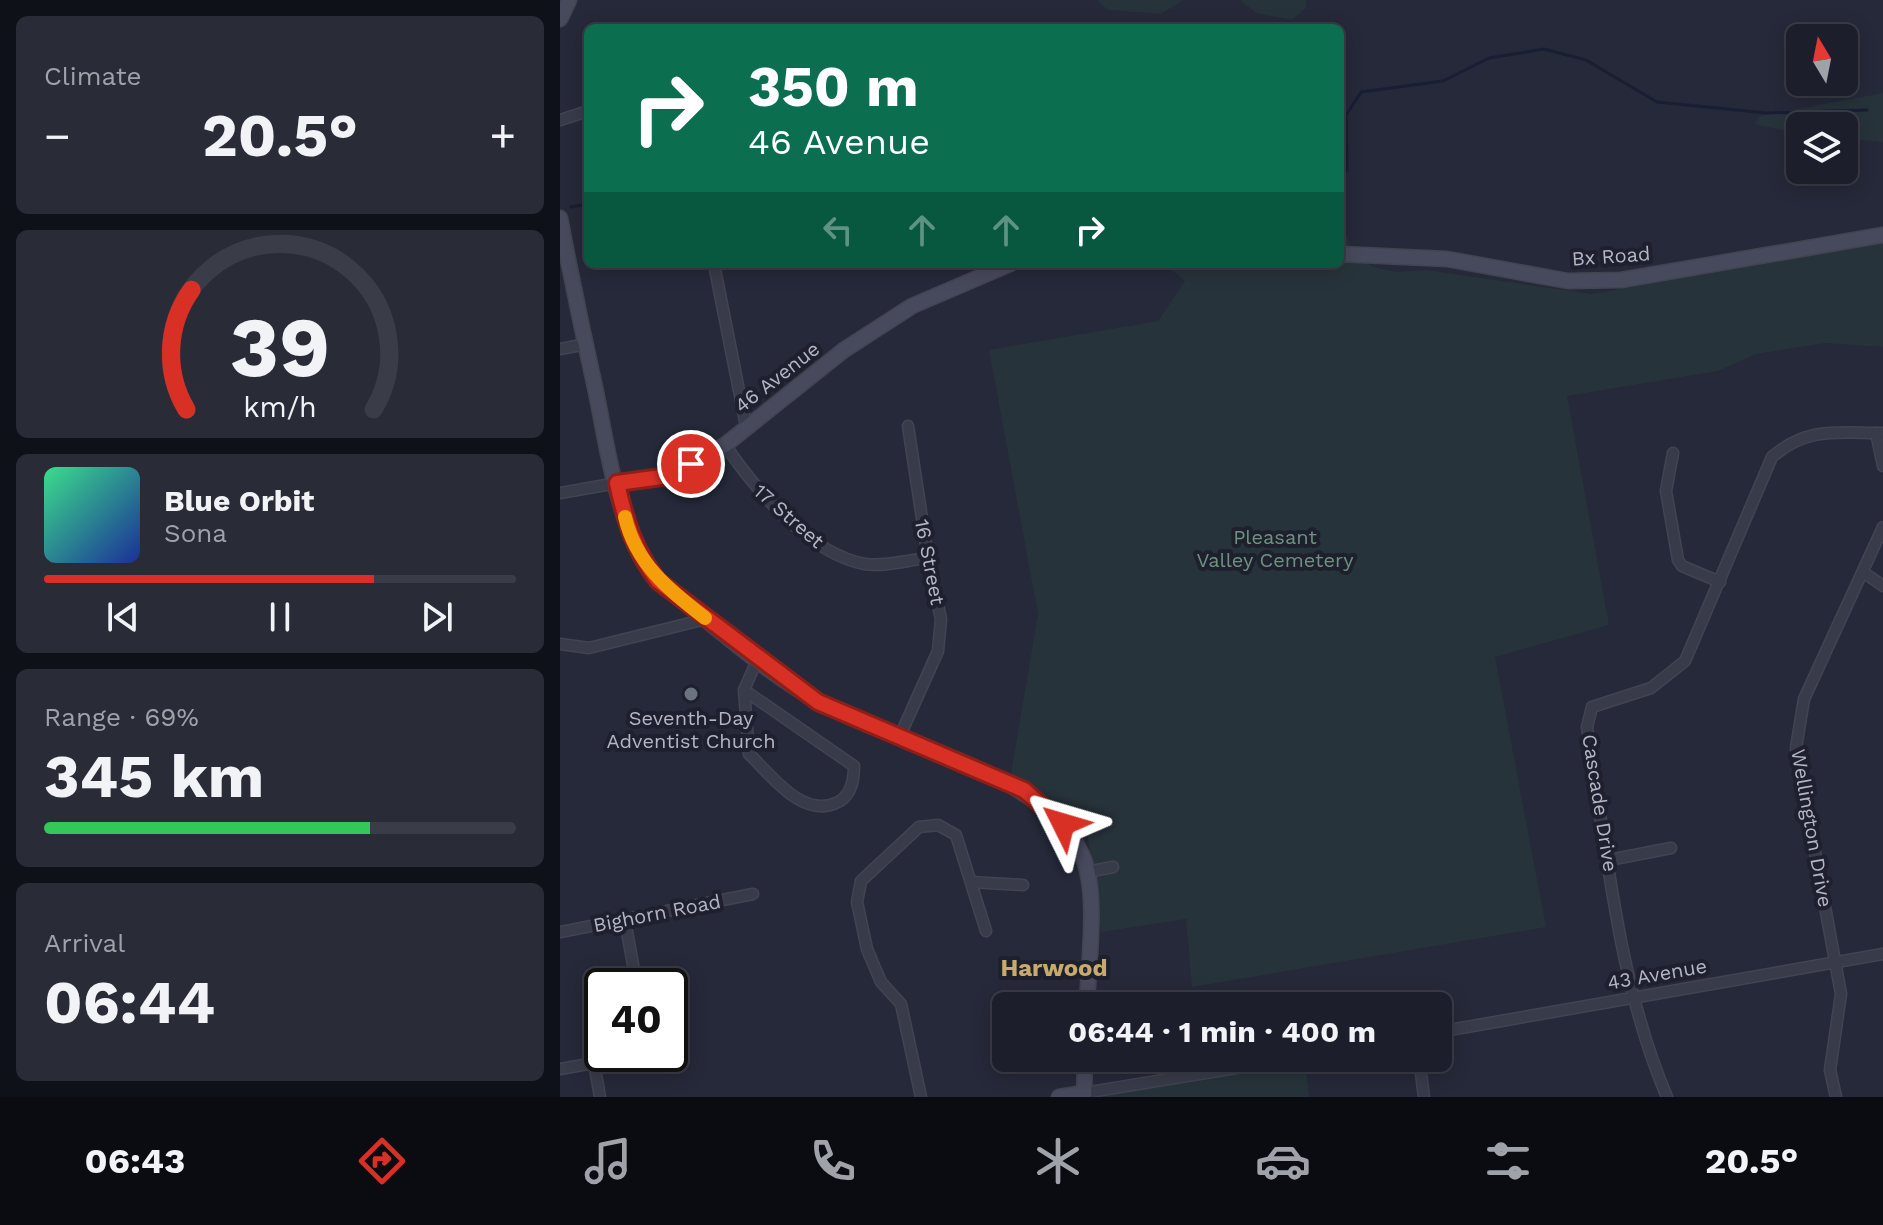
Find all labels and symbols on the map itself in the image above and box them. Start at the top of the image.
north arrow [1786,24,1858,96]
street label: Bx Road [1571,241,1651,271]
street label: 46 Avenue [730,336,824,418]
pin [657,430,725,498]
street label: 17 Street [749,479,830,553]
street label: 16 Street [910,517,950,608]
park label: Pleasant Valley Cemetery [1197,525,1354,572]
marker: Seventh-Day Adventist Church [682,685,700,703]
place label: Seventh-Day Adventist Church [606,706,776,753]
street label: Cascade Drive [1577,733,1623,873]
street label: Wellington Drive [1786,747,1838,909]
position arrow [1021,782,1105,866]
street label: Bighorn Road [591,889,723,937]
street label: 43 Avenue [1605,953,1709,995]
district label: Harwood [1000,954,1108,982]
speed limit sign: 40 [584,968,688,1072]

